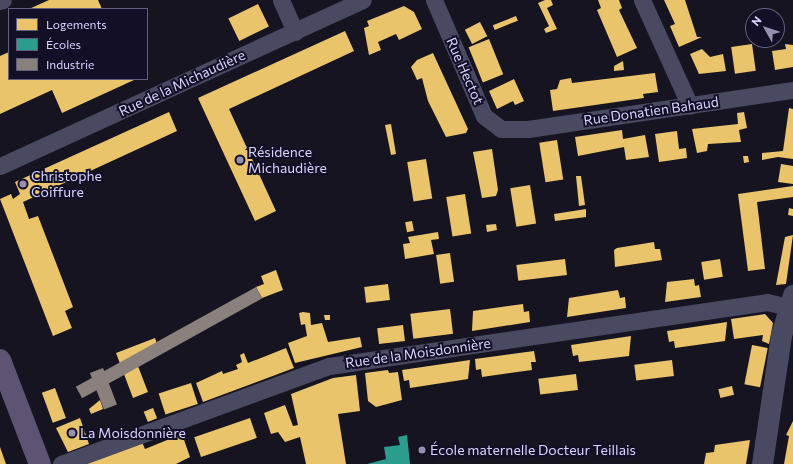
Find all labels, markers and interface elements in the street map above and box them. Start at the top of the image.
legend [8,8,148,80]
north arrow [745,8,785,48]
text: N [748,13,764,28]
text: Logements [46,17,107,31]
street label: Rue Hectot [443,35,487,107]
text: Écoles [46,37,81,51]
street label: Rue de la Michaudière [116,46,248,120]
text: Industrie [46,57,94,71]
street label: Rue Donatien Bahaud [582,93,720,129]
place label: Résidence Michaudière [248,144,327,176]
marker: Résidence Michaudière [235,155,245,165]
place label: Christophe Coiffure [31,168,102,200]
marker: Christophe Coiffure [18,179,28,189]
street label: Rue de la Moisdonnière [344,334,492,372]
place label: La Moisdonnière [80,425,186,441]
marker: La Moisdonnière [67,428,77,438]
place label: École maternelle Docteur Teillais [430,442,636,458]
marker: École maternelle Docteur Teillais [417,445,427,455]

